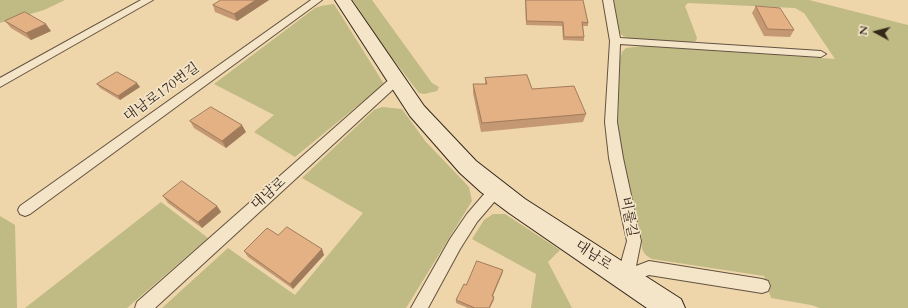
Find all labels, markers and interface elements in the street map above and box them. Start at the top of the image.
north arrow [856,12,896,52]
text: N [856,25,872,36]
street label: 대남로170번길 [121,60,203,126]
street label: 대남로 [248,174,290,214]
street label: 비룰길 [616,195,640,239]
street label: 대남로 [571,238,615,274]

